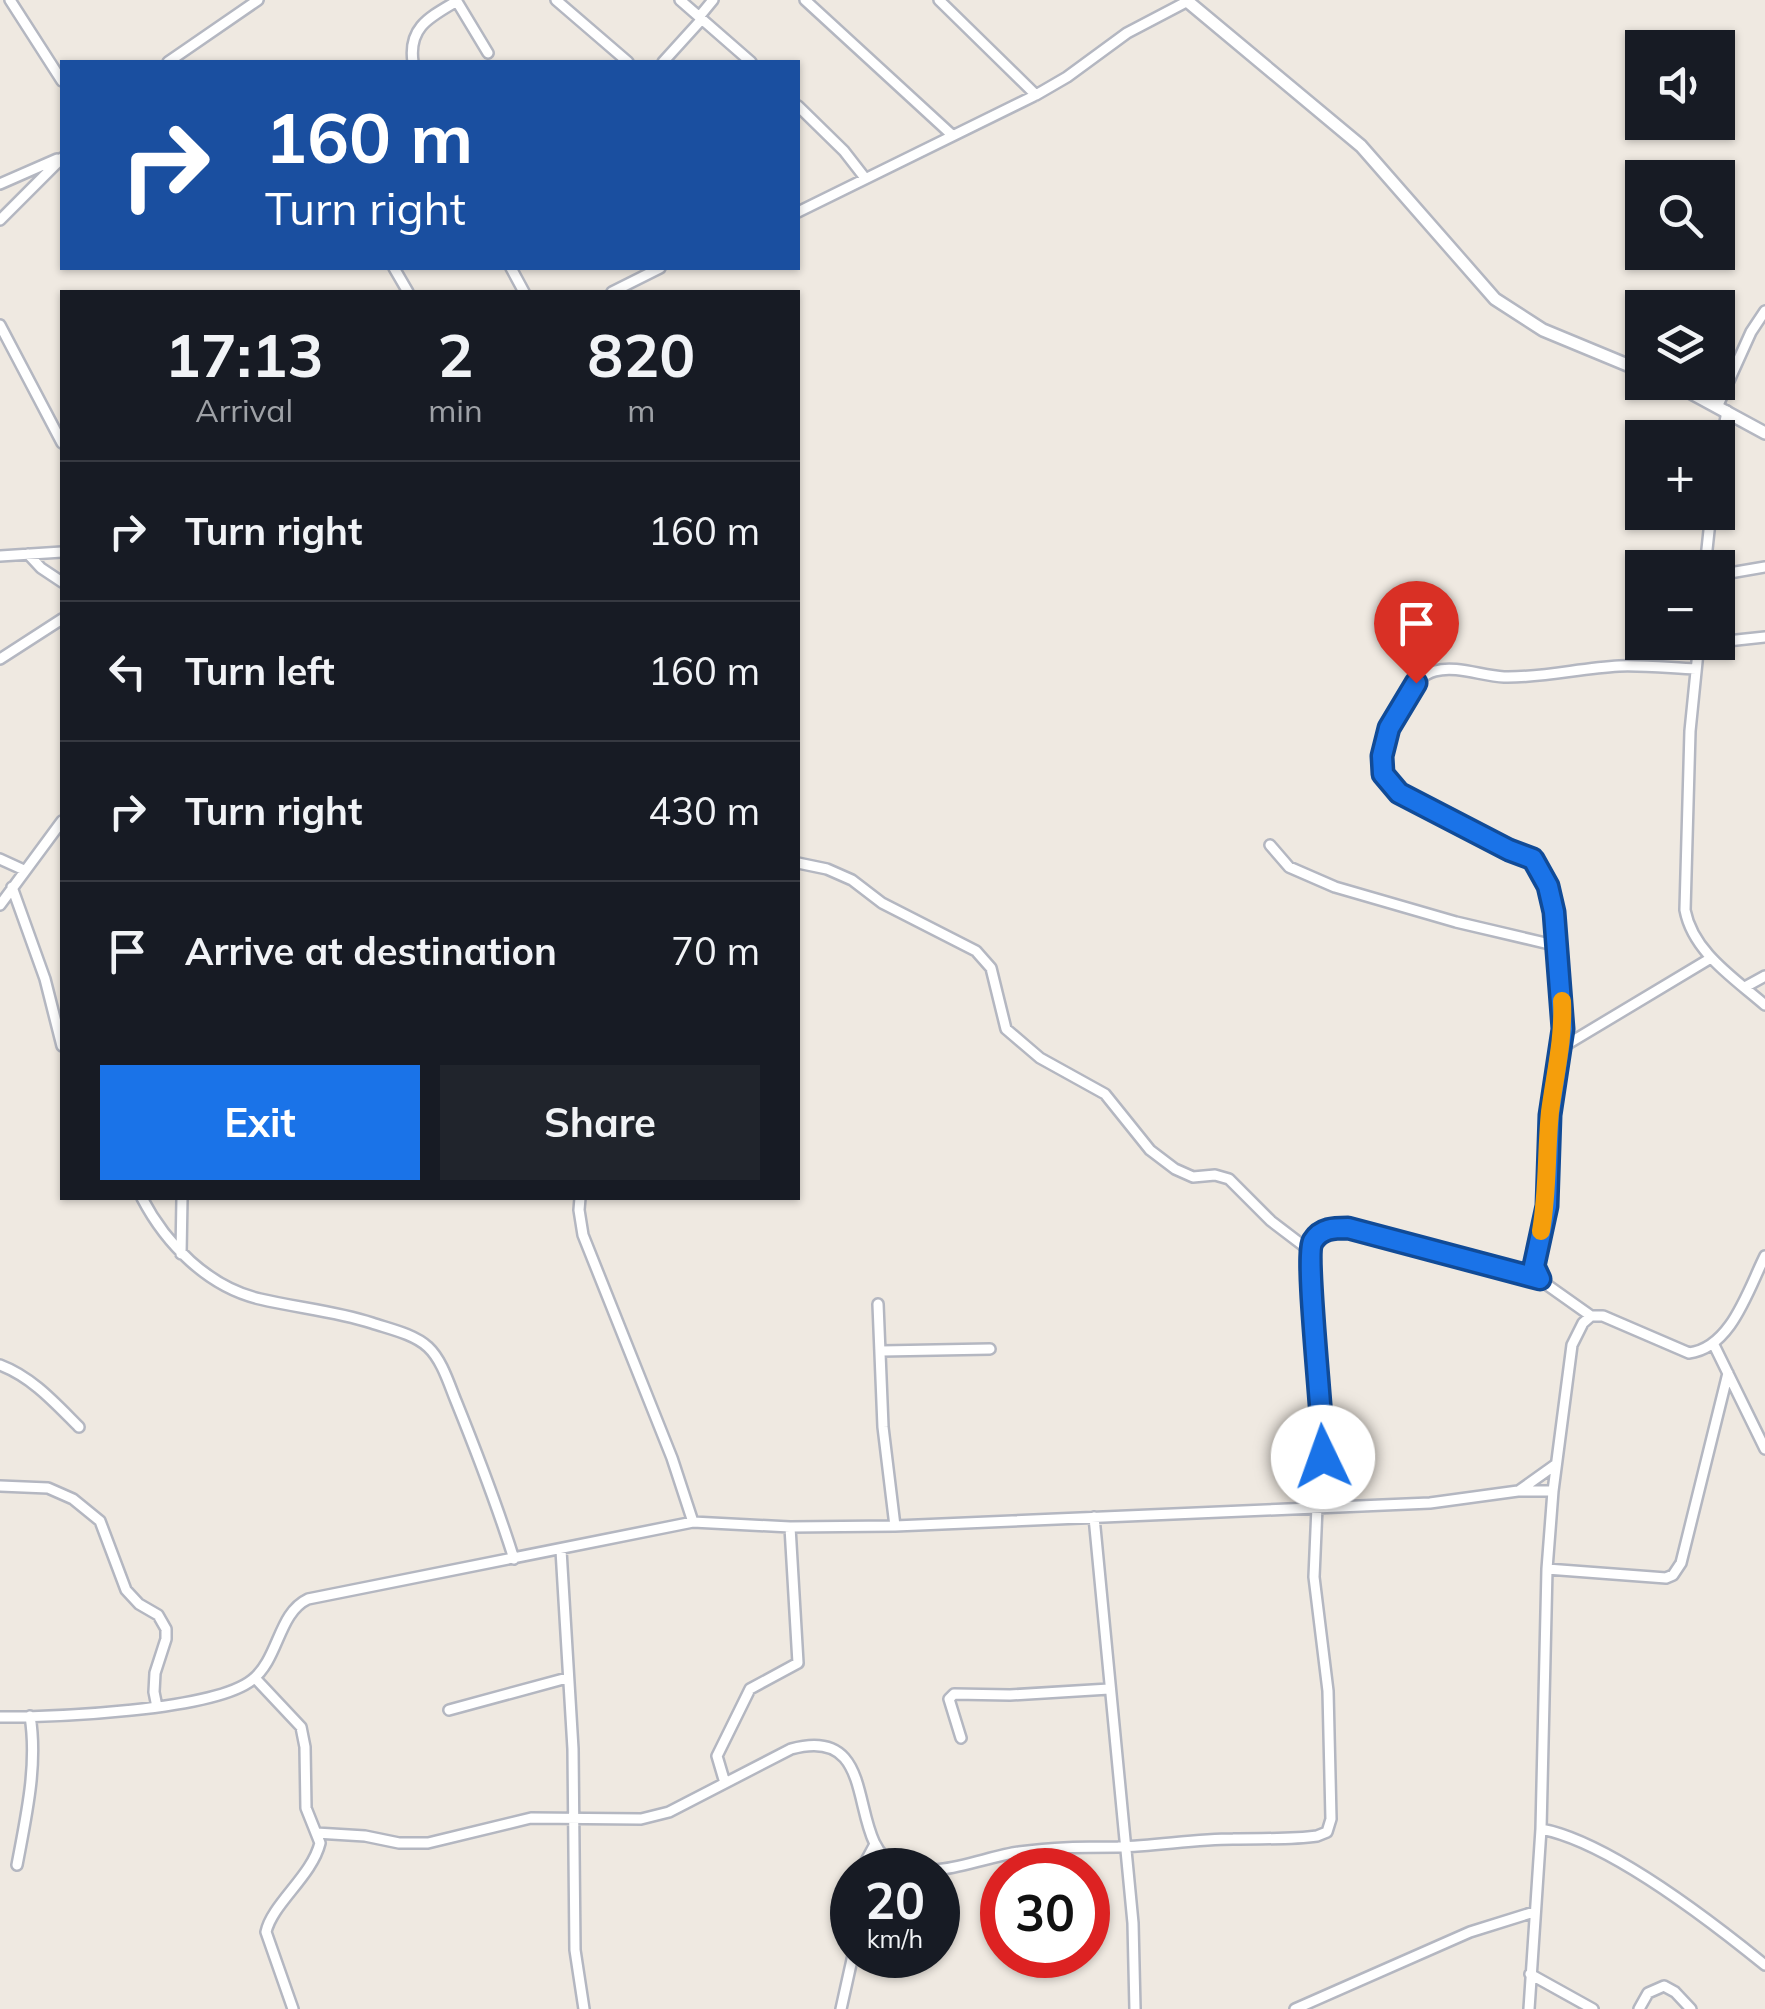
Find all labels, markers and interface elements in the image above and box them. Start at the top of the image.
map controls [1625,30,1735,660]
button: sound [1625,30,1735,140]
text: 160 m [265,93,473,181]
icon: right [100,100,230,230]
button: search [1625,160,1735,270]
text: Turn right [265,180,466,236]
button: layers [1625,290,1735,400]
text: 17:13 [165,317,324,392]
text: 2 [437,317,473,392]
text: 820 [587,317,695,392]
text: Arrival [195,390,293,430]
text: min [428,390,483,430]
text: m [627,390,655,430]
button: + [1625,420,1735,530]
icon: right [100,504,155,559]
text: Turn right [185,507,362,555]
text: 160 m [648,507,760,555]
button: − [1625,550,1735,660]
pin [1374,581,1459,684]
icon: arrive [1389,596,1444,651]
icon: left [100,644,155,699]
text: Turn left [185,647,335,695]
text: 160 m [648,647,760,695]
icon: right [100,784,155,839]
text: Turn right [185,787,362,835]
text: 430 m [648,787,760,835]
icon: arrive [100,924,155,979]
text: Arrive at destination [185,927,557,975]
text: 70 m [671,927,760,975]
button: Exit [100,1065,420,1180]
button: Share [440,1065,760,1180]
position arrow [1271,1405,1375,1509]
speed limit sign: 30 [980,1848,1110,1978]
text: 20 [865,1869,925,1932]
text: km/h [867,1923,923,1954]

